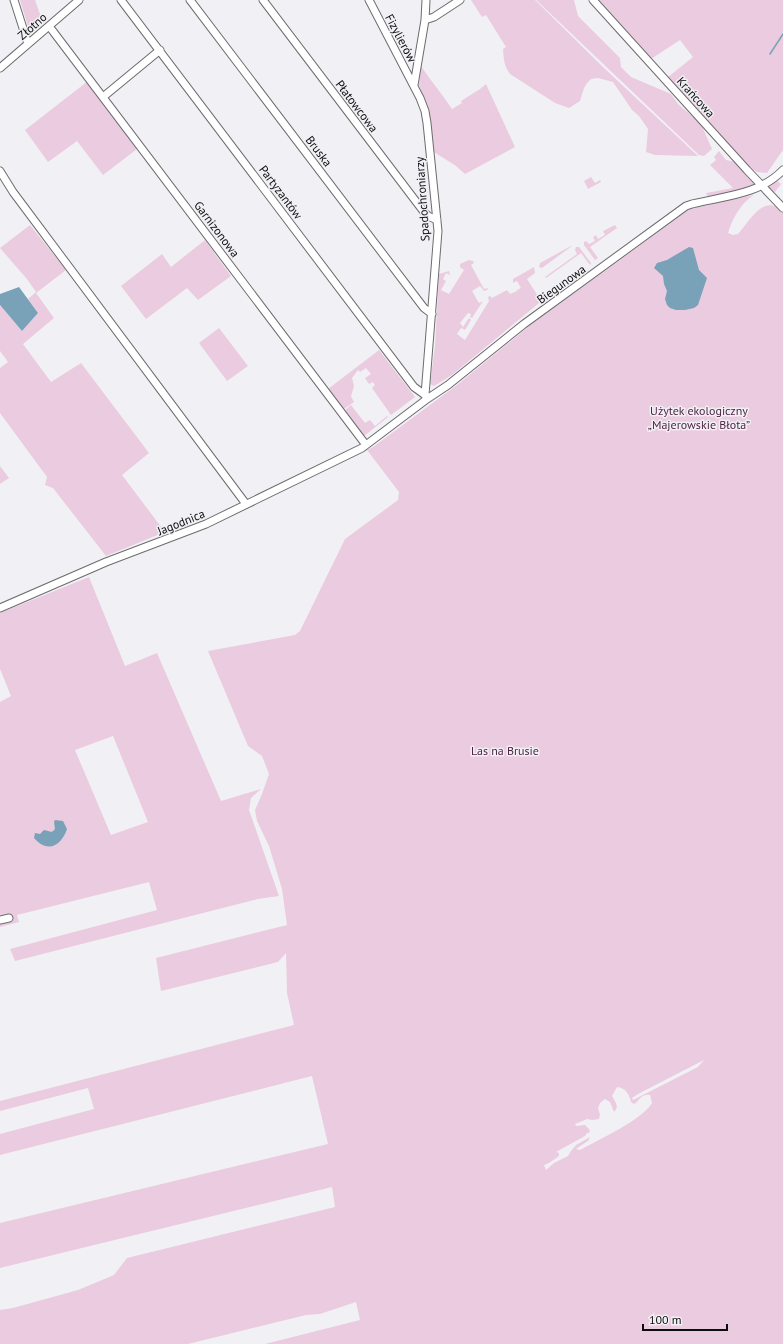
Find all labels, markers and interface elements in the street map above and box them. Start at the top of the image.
street label: Złotno [14,9,50,43]
street label: Fizylierów [382,11,420,65]
street label: Krańcowa [674,73,718,121]
street label: Płatowcowa [333,77,381,135]
street label: Bruska [303,133,335,169]
street label: Spadochroniarzy [412,156,432,242]
street label: Partyzantów [256,162,306,222]
street label: Garnizonowa [191,198,243,260]
street label: Biegunowa [534,261,588,307]
park label: Użytek ekologiczny „Majerowskie Błota” [648,403,750,432]
street label: Jagodnica [154,506,207,539]
park label: Las na Brusie [471,743,539,758]
scale bar [643,1306,727,1332]
text: 100 m [649,1312,682,1327]

